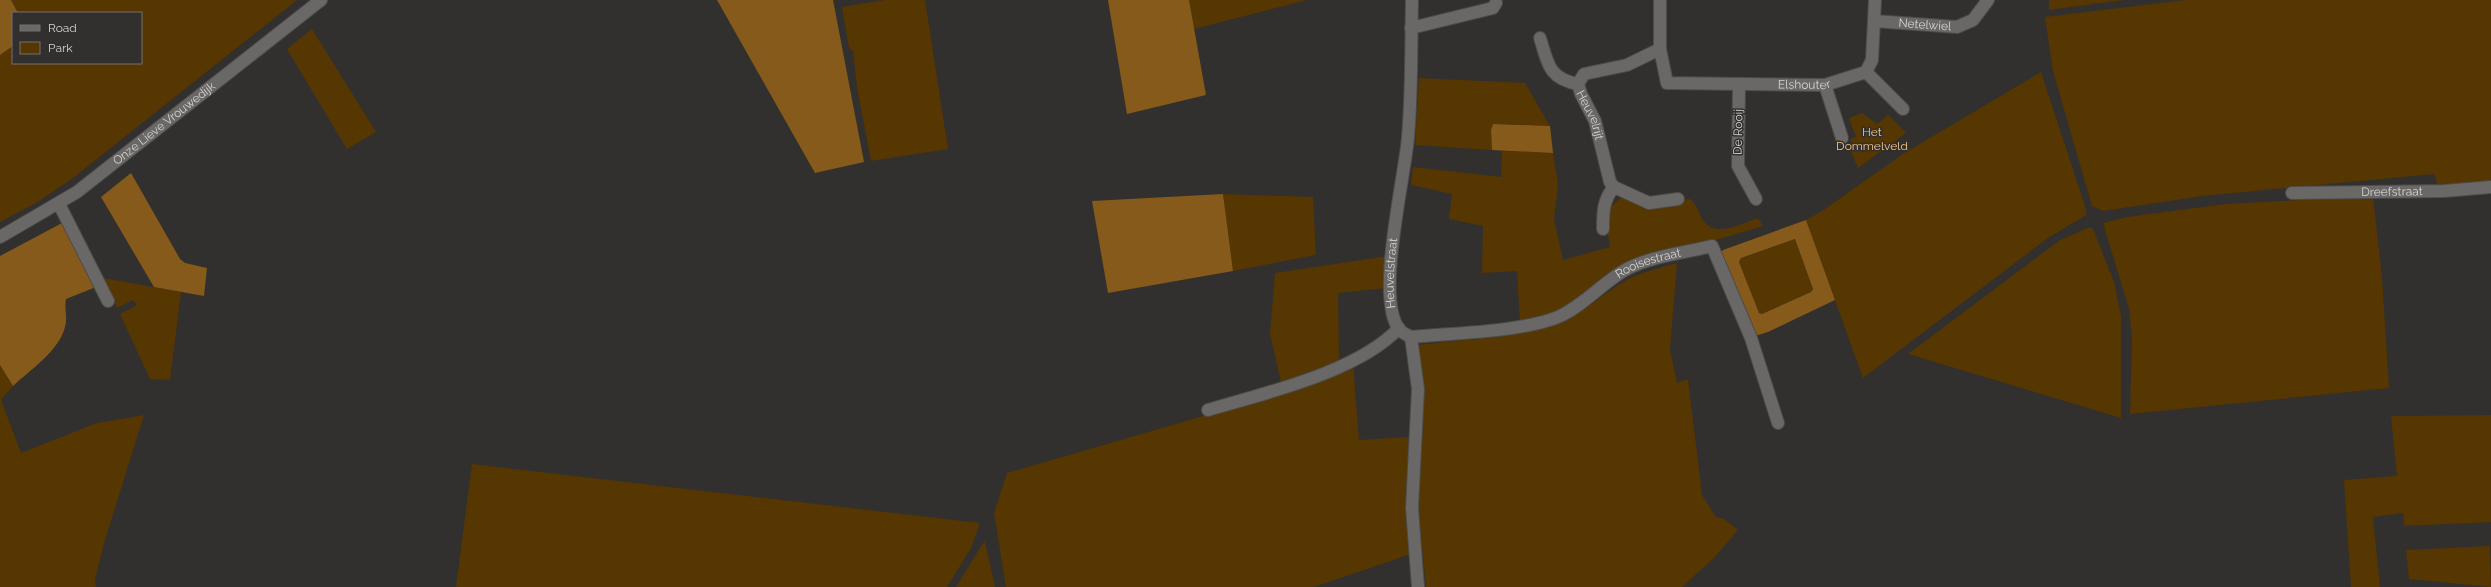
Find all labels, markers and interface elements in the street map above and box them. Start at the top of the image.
legend [12,12,142,64]
street label: Netelwiel [1898,16,1952,34]
text: Road [48,21,77,35]
text: Park [48,41,73,55]
street label: Elshouter [1778,76,1833,92]
street label: Onze Lieve Vrouwedijk [110,79,218,168]
street label: Heuvelrijt [1573,88,1606,142]
street label: De Rooij [1731,109,1745,155]
park label: Het Dommelveld [1836,125,1908,153]
street label: Dreefstraat [2361,184,2423,199]
street label: Heuvelstraat [1383,237,1400,309]
street label: Rooisestraat [1613,246,1682,281]

